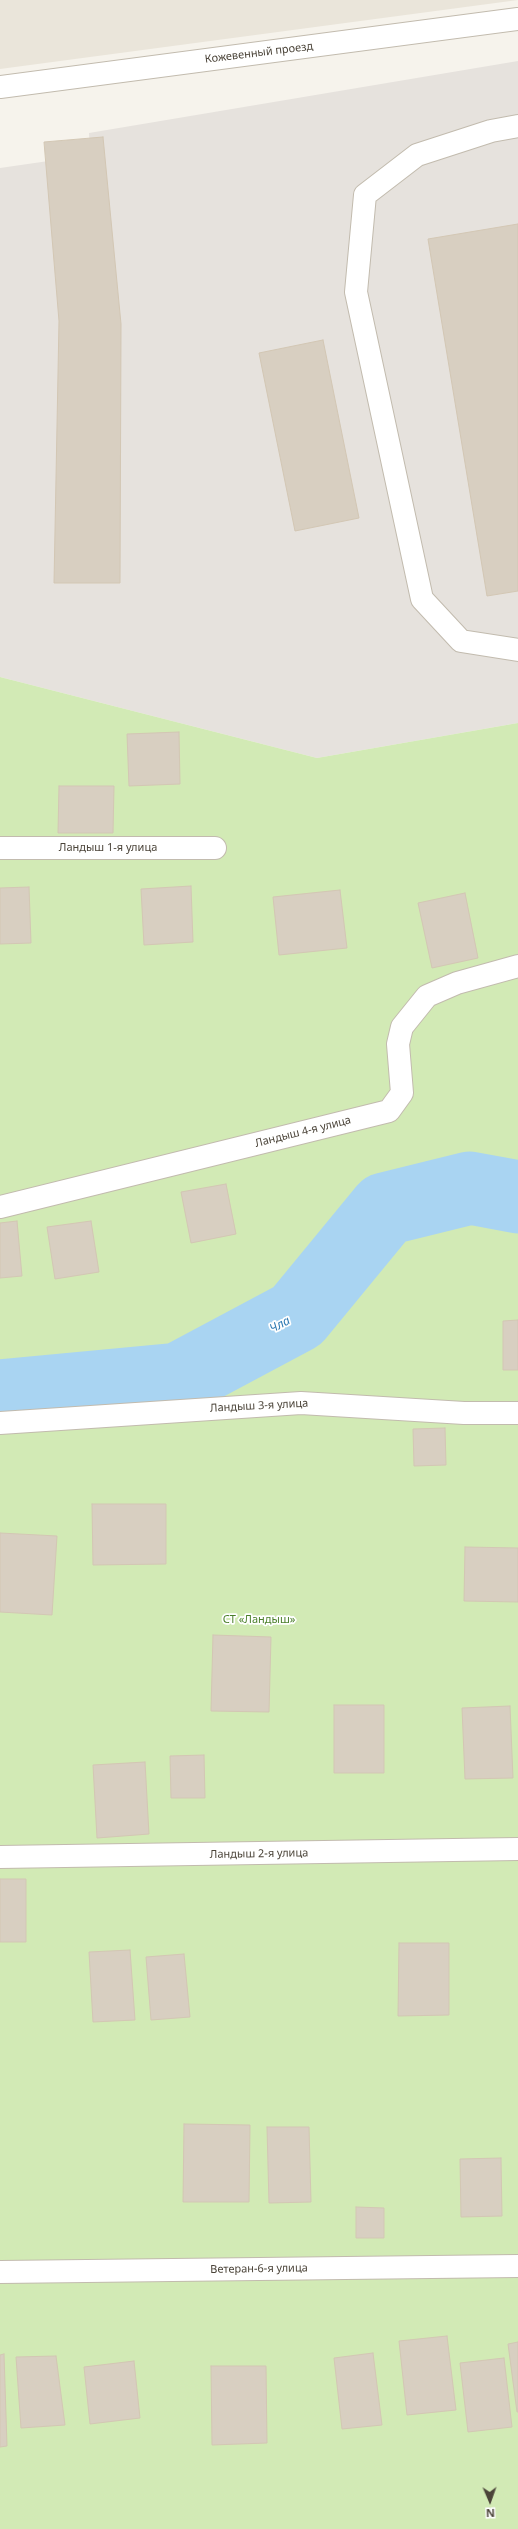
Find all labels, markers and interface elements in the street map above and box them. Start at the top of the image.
street label: Кожевенный проезд [204,40,314,66]
street label: Ландыш 1-я улица [59,841,157,855]
street label: Ландыш 4-я улица [254,1114,352,1150]
water label: Чла [267,1314,293,1336]
street label: Ландыш 3-я улица [209,1397,309,1415]
park label: СТ «Ландыш» [223,1613,295,1627]
street label: Ландыш 2-я улица [210,1847,308,1861]
street label: Ветеран-6-я улица [210,2262,308,2276]
north arrow [470,2481,510,2521]
text: N [486,2506,495,2521]

